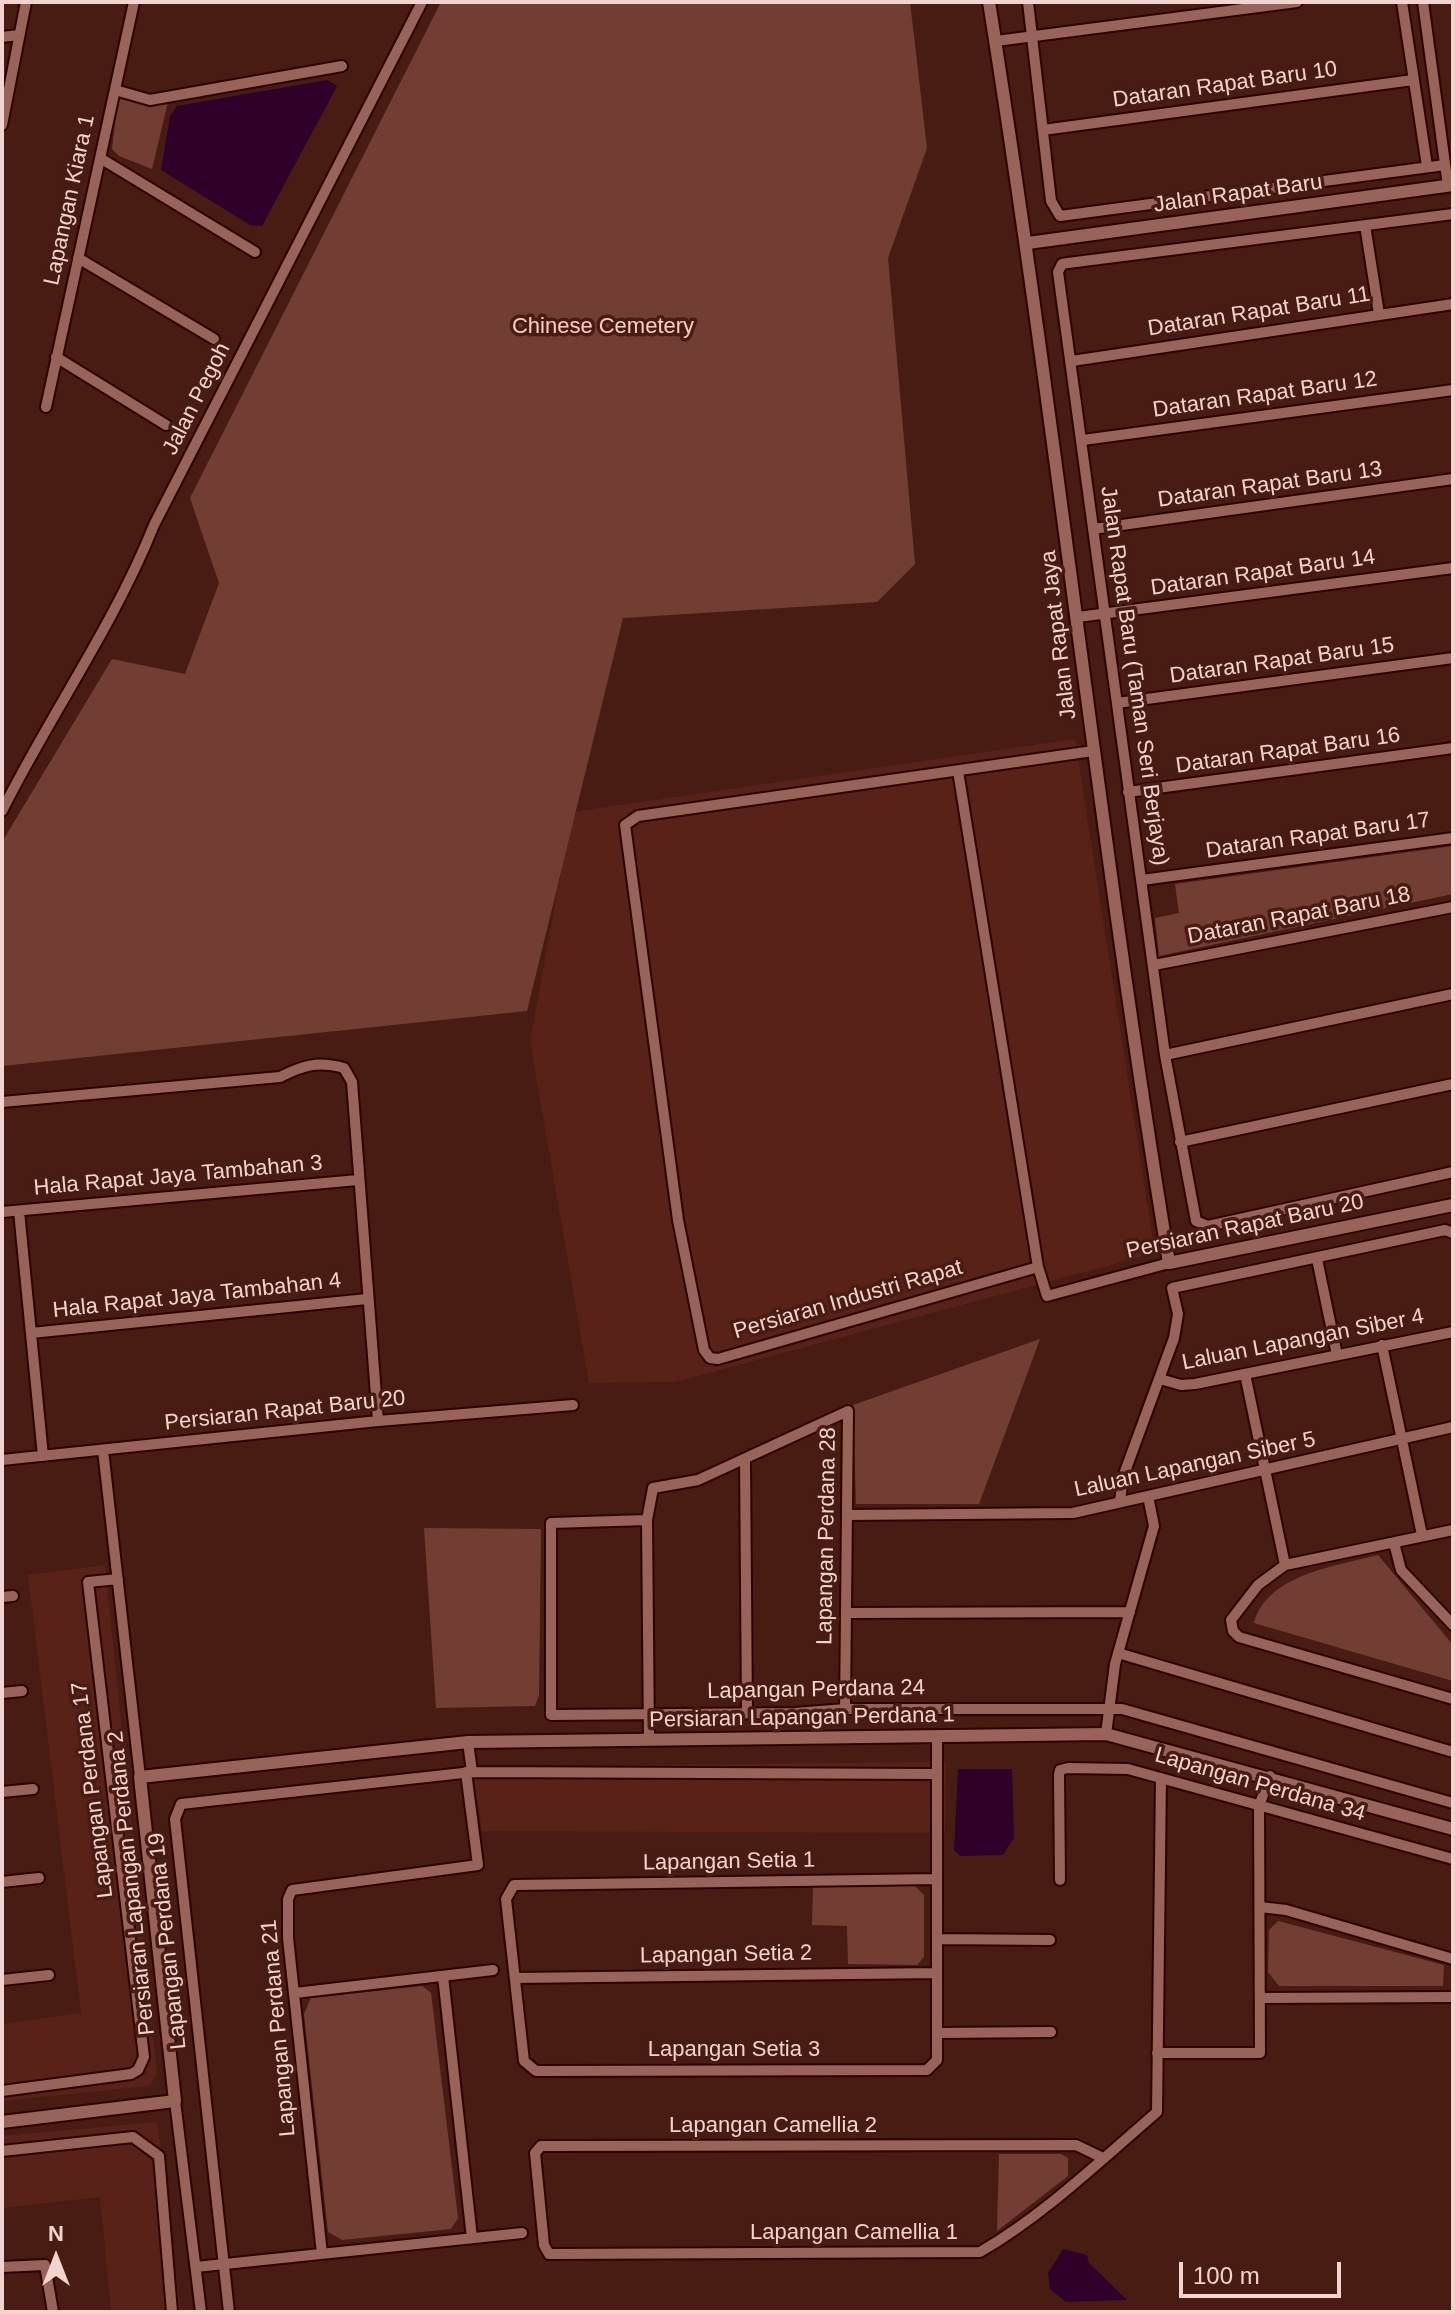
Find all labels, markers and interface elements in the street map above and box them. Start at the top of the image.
street label: Dataran Rapat Baru 10 [1111,56,1339,114]
street label: Lapangan Kiara 1 [39,112,101,288]
street label: Jalan Rapat Baru [1152,169,1324,219]
street label: Dataran Rapat Baru 11 [1146,281,1372,343]
park label: Chinese Cemetery [512,314,694,340]
street label: Jalan Pegoh [157,339,237,459]
street label: Dataran Rapat Baru 12 [1151,366,1379,424]
street label: Dataran Rapat Baru 13 [1156,456,1384,514]
street label: Jalan Rapat Baru (Taman Seri Berjaya) [1094,485,1174,867]
street label: Dataran Rapat Baru 14 [1149,544,1377,602]
street label: Jalan Rapat Jaya [1036,549,1082,721]
street label: Dataran Rapat Baru 15 [1168,632,1396,690]
street label: Dataran Rapat Baru 16 [1174,722,1402,780]
street label: Dataran Rapat Baru 17 [1204,807,1432,865]
street label: Dataran Rapat Baru 18 [1185,881,1413,951]
street label: Hala Rapat Jaya Tambahan 3 [32,1150,324,1202]
street label: Persiaran Rapat Baru 20 [1124,1189,1366,1265]
street label: Persiaran Industri Rapat [730,1255,966,1345]
street label: Hala Rapat Jaya Tambahan 4 [51,1268,343,1324]
street label: Laluan Lapangan Siber 4 [1180,1304,1426,1376]
street label: Persiaran Rapat Baru 20 [163,1385,407,1437]
street label: Lapangan Perdana 28 [812,1427,842,1645]
street label: Laluan Lapangan Siber 5 [1072,1427,1318,1503]
street label: Lapangan Perdana 24 [707,1675,925,1705]
street label: Lapangan Perdana 17 [67,1680,119,1900]
street label: Persiaran Lapangan Perdana 1 [649,1702,955,1734]
street label: Persiaran Lapangan Perdana 2 [103,1730,161,2036]
street label: Lapangan Perdana 34 [1152,1742,1368,1828]
street label: Lapangan Perdana 19 [143,1831,193,2051]
street label: Lapangan Setia 1 [643,1847,815,1877]
street label: Lapangan Perdana 21 [256,1918,302,2138]
street label: Lapangan Setia 2 [640,1940,812,1970]
street label: Lapangan Setia 3 [648,2037,820,2063]
street label: Lapangan Camellia 2 [669,2113,877,2139]
north arrow [16,2218,96,2298]
street label: Lapangan Camellia 1 [750,2220,958,2246]
text: N [48,2221,64,2246]
scale bar [1183,2246,1345,2296]
text: 100 m [1193,2262,1260,2289]

